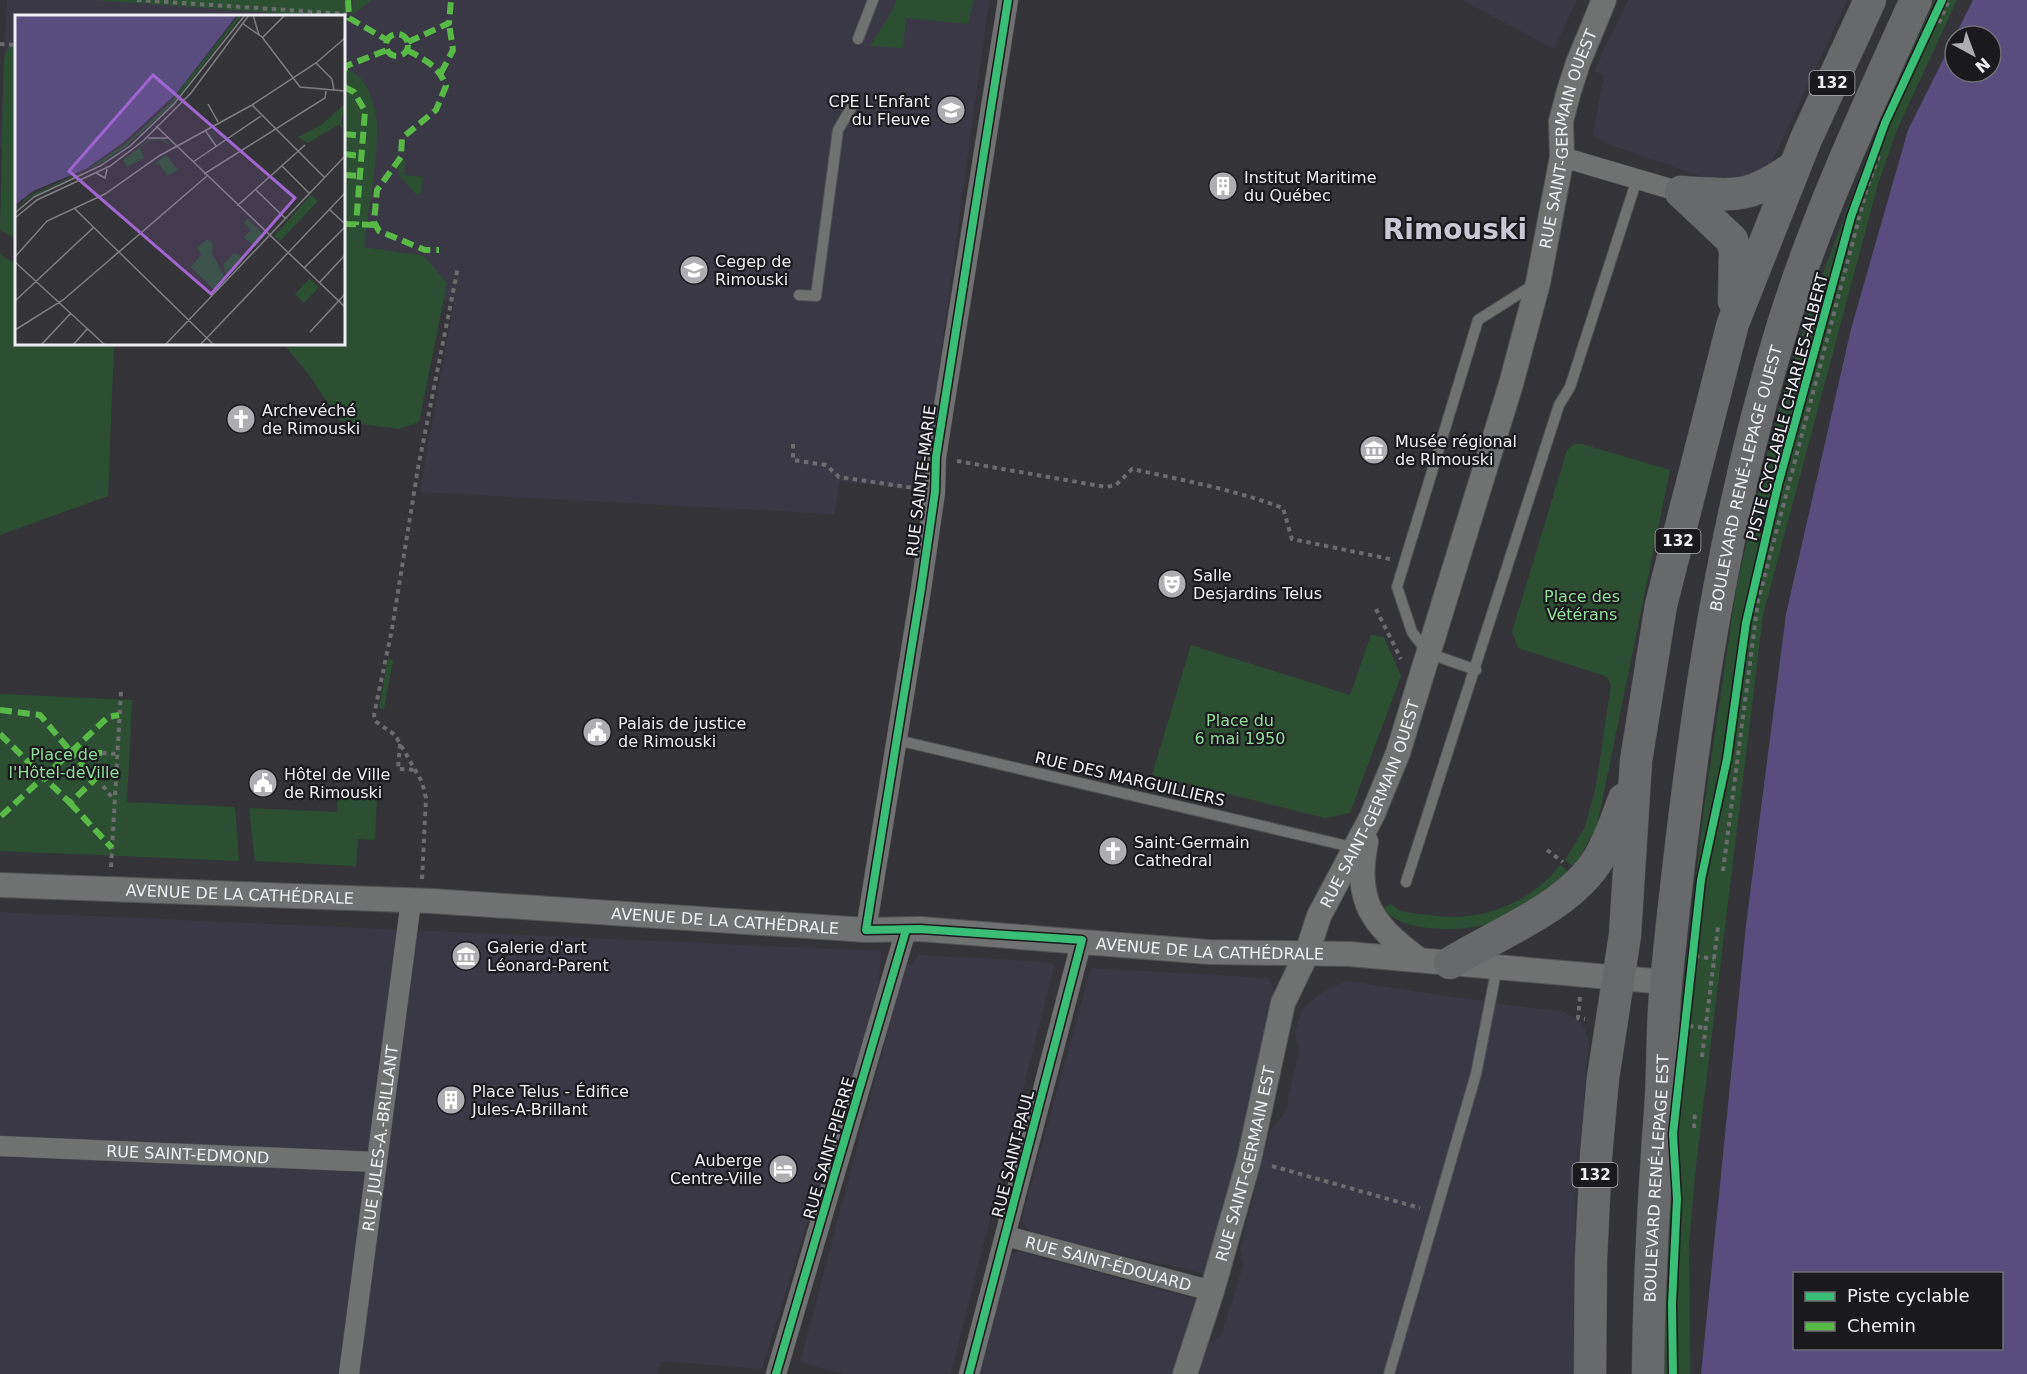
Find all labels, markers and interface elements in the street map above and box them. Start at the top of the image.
inset map [15,15,345,345]
north arrow [1943,24,2003,84]
street label: RUE SAINT-GERMAIN OUEST [1535,26,1601,250]
text: N [1971,53,1994,77]
road number: 132 [1810,71,1854,95]
place label: CPE L'Enfant du Fleuve [829,92,930,129]
school or university icon: CPE L'Enfant du Fleuve [935,94,967,126]
place label: Institut Maritime du Québec [1244,168,1376,205]
building icon: Institut Maritime du Québec [1207,170,1239,202]
district label: Rimouski [1383,213,1527,246]
place label: Cegep de Rimouski [715,252,791,289]
school or university icon: Cegep de Rimouski [678,254,710,286]
street label: PISTE CYCLABLE CHARLES-ALBERT [1742,271,1832,543]
street label: BOULEVARD RENÉ-LEPAGE OUEST [1706,343,1786,613]
place label: Archevéché de Rimouski [262,401,360,438]
church icon: Archevéché de Rimouski [225,403,257,435]
street label: RUE SAINTE-MARIE [902,404,940,558]
place label: Musée régional de RImouski [1395,432,1517,469]
museum icon: Musée régional de RImouski [1358,434,1390,466]
road number: 132 [1656,529,1700,553]
place label: Salle Desjardins Telus [1193,566,1322,603]
theatre icon: Salle Desjardins Telus [1156,568,1188,600]
park label: Place des Vétérans [1544,587,1620,624]
street label: RUE SAINT-GERMAIN OUEST [1316,697,1423,911]
park label: Place du 6 mai 1950 [1195,711,1285,748]
place label: Palais de justice de Rimouski [618,714,746,751]
public building icon: Palais de justice de Rimouski [581,716,613,748]
park label: Place de l'Hôtel-deVille [9,745,119,782]
street label: RUE DES MARGUILLIERS [1033,748,1227,810]
place label: Hôtel de Ville de Rimouski [284,765,390,802]
public building icon: Hôtel de Ville de Rimouski [247,767,279,799]
place label: Saint-Germain Cathedral [1134,833,1250,870]
church icon: Saint-Germain Cathedral [1097,835,1129,867]
street label: AVENUE DE LA CATHÉDRALE [125,880,354,908]
street label: AVENUE DE LA CATHÉDRALE [611,903,840,938]
street label: AVENUE DE LA CATHÉDRALE [1095,934,1324,963]
place label: Galerie d'art Léonard-Parent [487,938,609,975]
museum icon: Galerie d'art Léonard-Parent [450,940,482,972]
street label: RUE JULES-A.-BRILLANT [358,1043,402,1232]
street label: BOULEVARD RENÉ-LEPAGE EST [1640,1054,1672,1303]
street label: RUE SAINT-GERMAIN EST [1211,1064,1279,1264]
street label: RUE SAINT-PIERRE [800,1075,858,1221]
place label: Place Telus - Édifice Jules-A-Brillant [471,1082,629,1119]
building icon: Place Telus - Édifice Jules-A-Brillant [435,1084,467,1116]
street label: RUE SAINT-PAUL [988,1088,1038,1220]
street label: RUE SAINT-EDMOND [106,1141,270,1167]
place label: Auberge Centre-Ville [670,1151,762,1188]
hotel icon: Auberge Centre-Ville [767,1153,799,1185]
road number: 132 [1572,1163,1618,1187]
street label: RUE SAINT-ÉDOUARD [1023,1232,1194,1295]
legend [1793,1272,2003,1350]
text: Piste cyclable [1847,1285,1970,1306]
text: Chemin [1847,1315,1916,1336]

